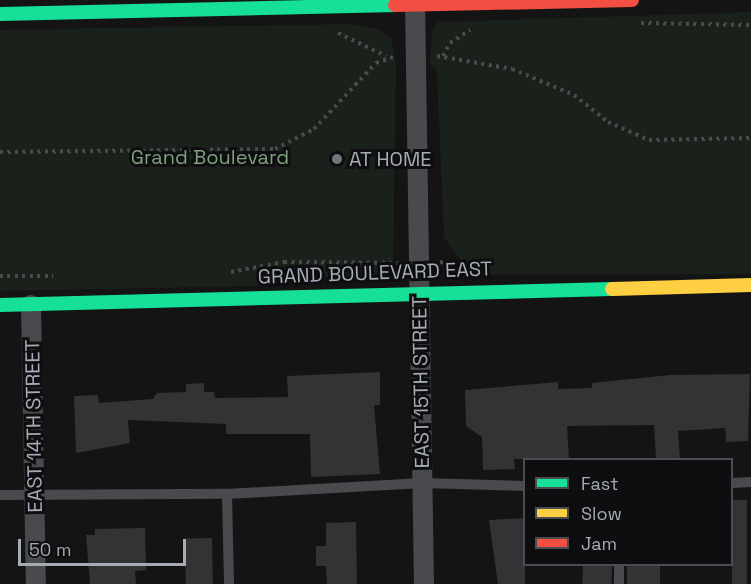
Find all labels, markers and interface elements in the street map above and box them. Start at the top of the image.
park label: Grand Boulevard [131,145,289,169]
place label: AT HOME [349,147,432,171]
marker: AT HOME [330,152,344,166]
street label: GRAND BOULEVARD EAST [257,257,493,289]
street label: EAST 15TH STREET [407,295,435,469]
street label: EAST 14TH STREET [20,339,48,513]
legend [523,458,733,566]
text: Fast [581,472,618,495]
text: Slow [581,502,622,525]
scale bar [21,527,189,565]
text: Jam [581,532,617,555]
text: 50 m [29,538,71,561]

